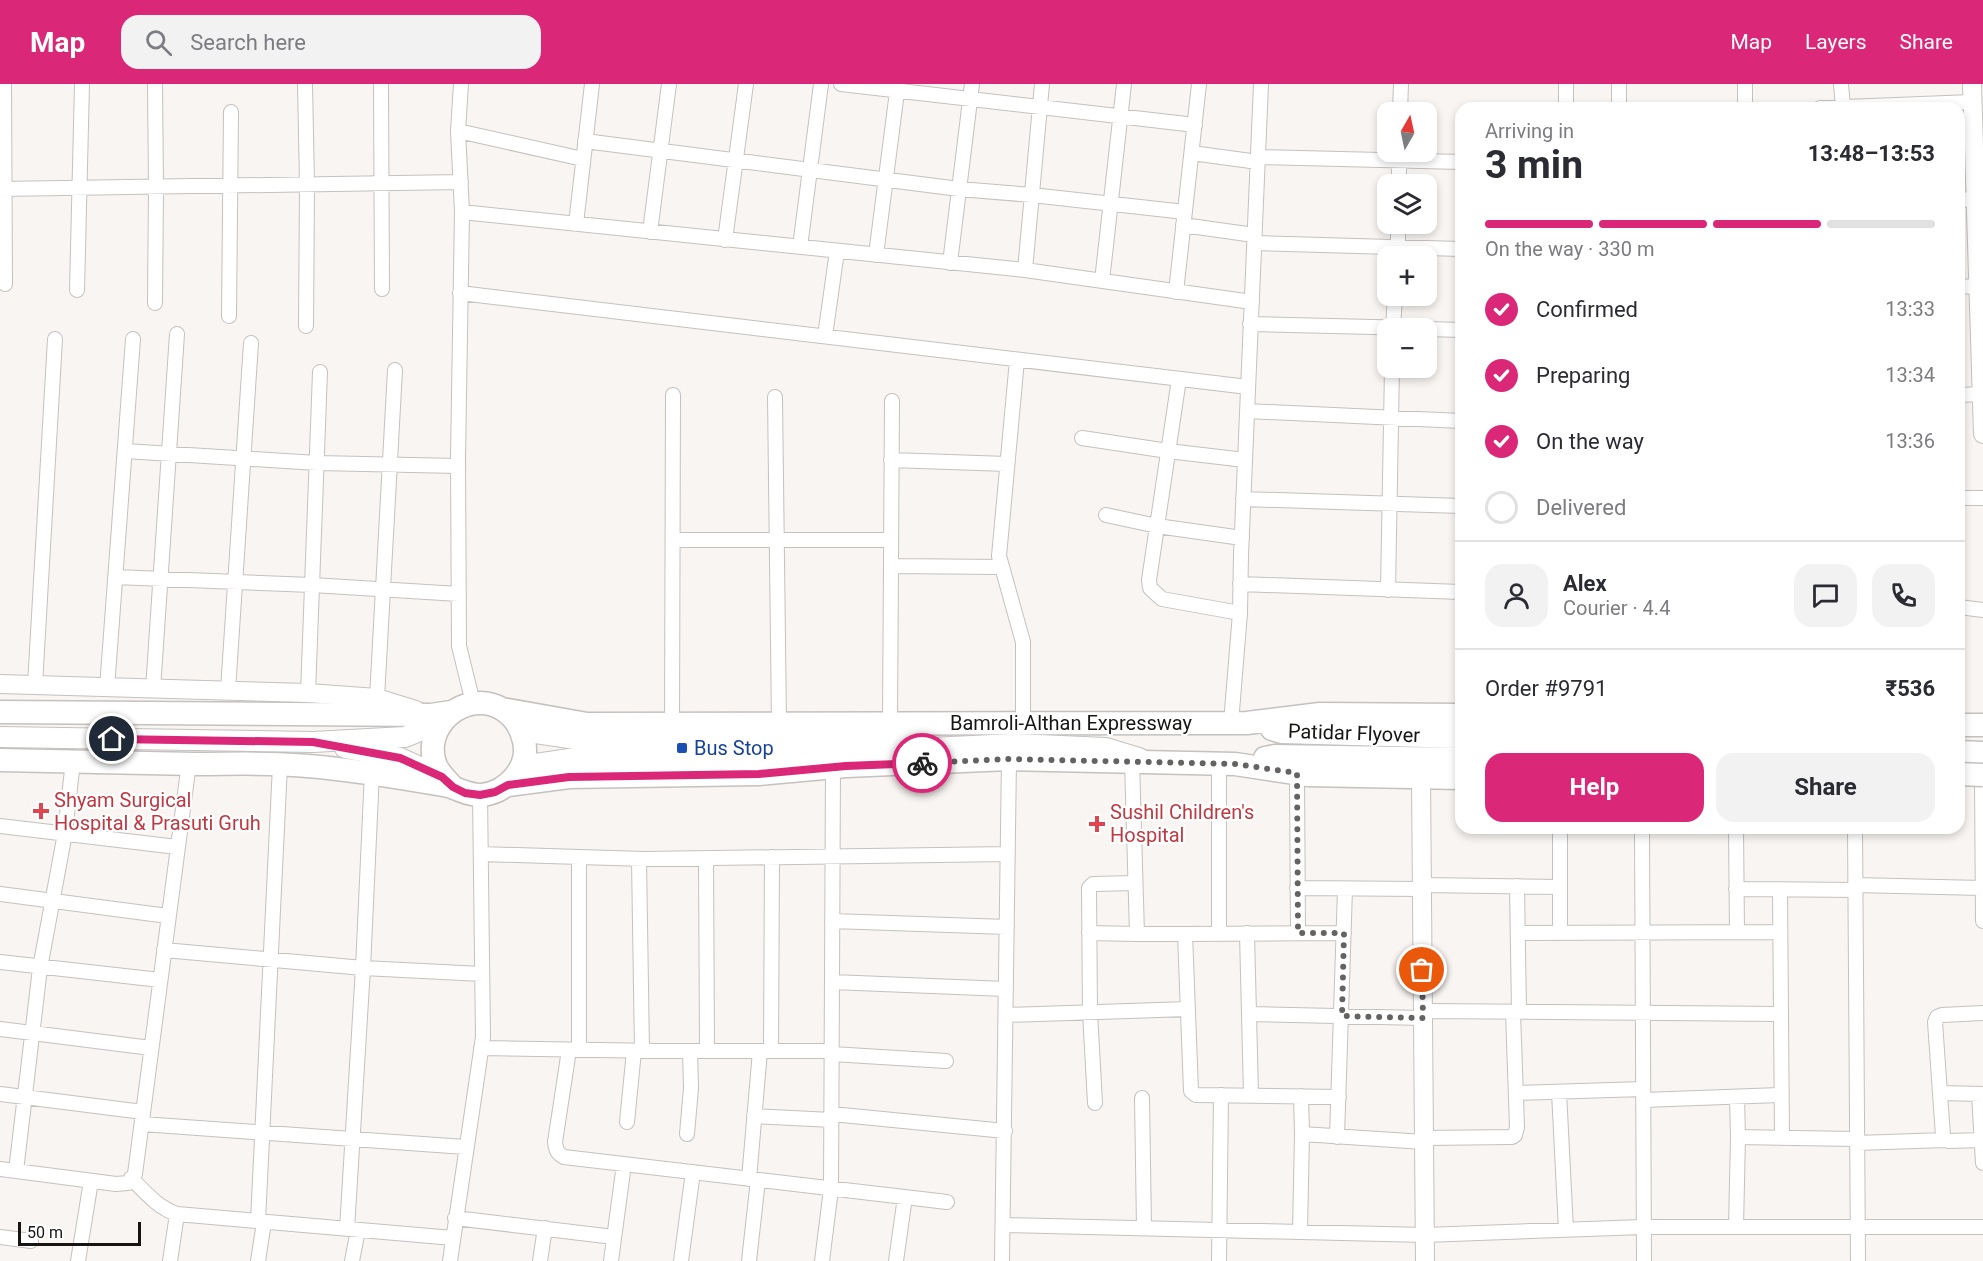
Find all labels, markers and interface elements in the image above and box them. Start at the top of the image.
search box [121,15,541,69]
text: Map [30,26,85,59]
icon: search [142,26,175,59]
text: Search here [190,30,306,55]
text: Map [1730,30,1772,54]
text: Layers [1805,30,1866,54]
text: Share [1899,30,1953,54]
north arrow [1377,102,1437,162]
map controls [1377,102,1437,378]
text: Arriving in [1485,119,1574,143]
text: 13:48–13:53 [1808,141,1935,166]
text: 3 min [1485,142,1583,188]
button: layers [1377,174,1437,234]
text: On the way · 330 m [1485,237,1654,261]
button: + [1377,246,1437,306]
icon: check [1485,293,1518,326]
text: Confirmed [1536,297,1638,322]
text: 13:33 [1885,297,1935,321]
button: − [1377,318,1437,378]
icon: check [1485,359,1518,392]
text: Preparing [1536,363,1630,388]
text: 13:34 [1885,363,1935,387]
icon: check [1485,425,1518,458]
text: On the way [1536,429,1644,454]
text: 13:36 [1885,429,1935,453]
text: Delivered [1536,495,1626,520]
button: person [1485,564,1548,627]
button: chat [1794,564,1857,627]
button: phone [1872,564,1935,627]
text: Alex [1563,571,1607,596]
text: Courier · 4.4 [1563,596,1670,620]
text: Order #9791 [1485,676,1607,701]
text: ₹536 [1886,676,1935,701]
street label: Bamroli-Althan Expressway [950,711,1193,735]
pin [86,713,137,764]
street label: Patidar Flyover [1288,719,1421,747]
icon: home [95,722,128,755]
courier [892,733,952,793]
place label: Bus Stop [694,736,774,760]
marker: Bus Stop [675,741,689,755]
icon: bike [906,747,939,780]
button: Help [1485,753,1704,822]
button: Share [1716,753,1935,822]
place label: Shyam Surgical Hospital & Prasuti Gruh [54,788,261,835]
place label: Sushil Children's Hospital [1110,800,1254,847]
marker: Shyam Surgical Hospital & Prasuti Gruh [32,802,50,820]
marker: Sushil Children's Hospital [1088,815,1106,833]
pin [1396,944,1447,995]
icon: bag [1405,953,1438,986]
scale bar [18,1219,141,1246]
text: 50 m [27,1223,63,1242]

